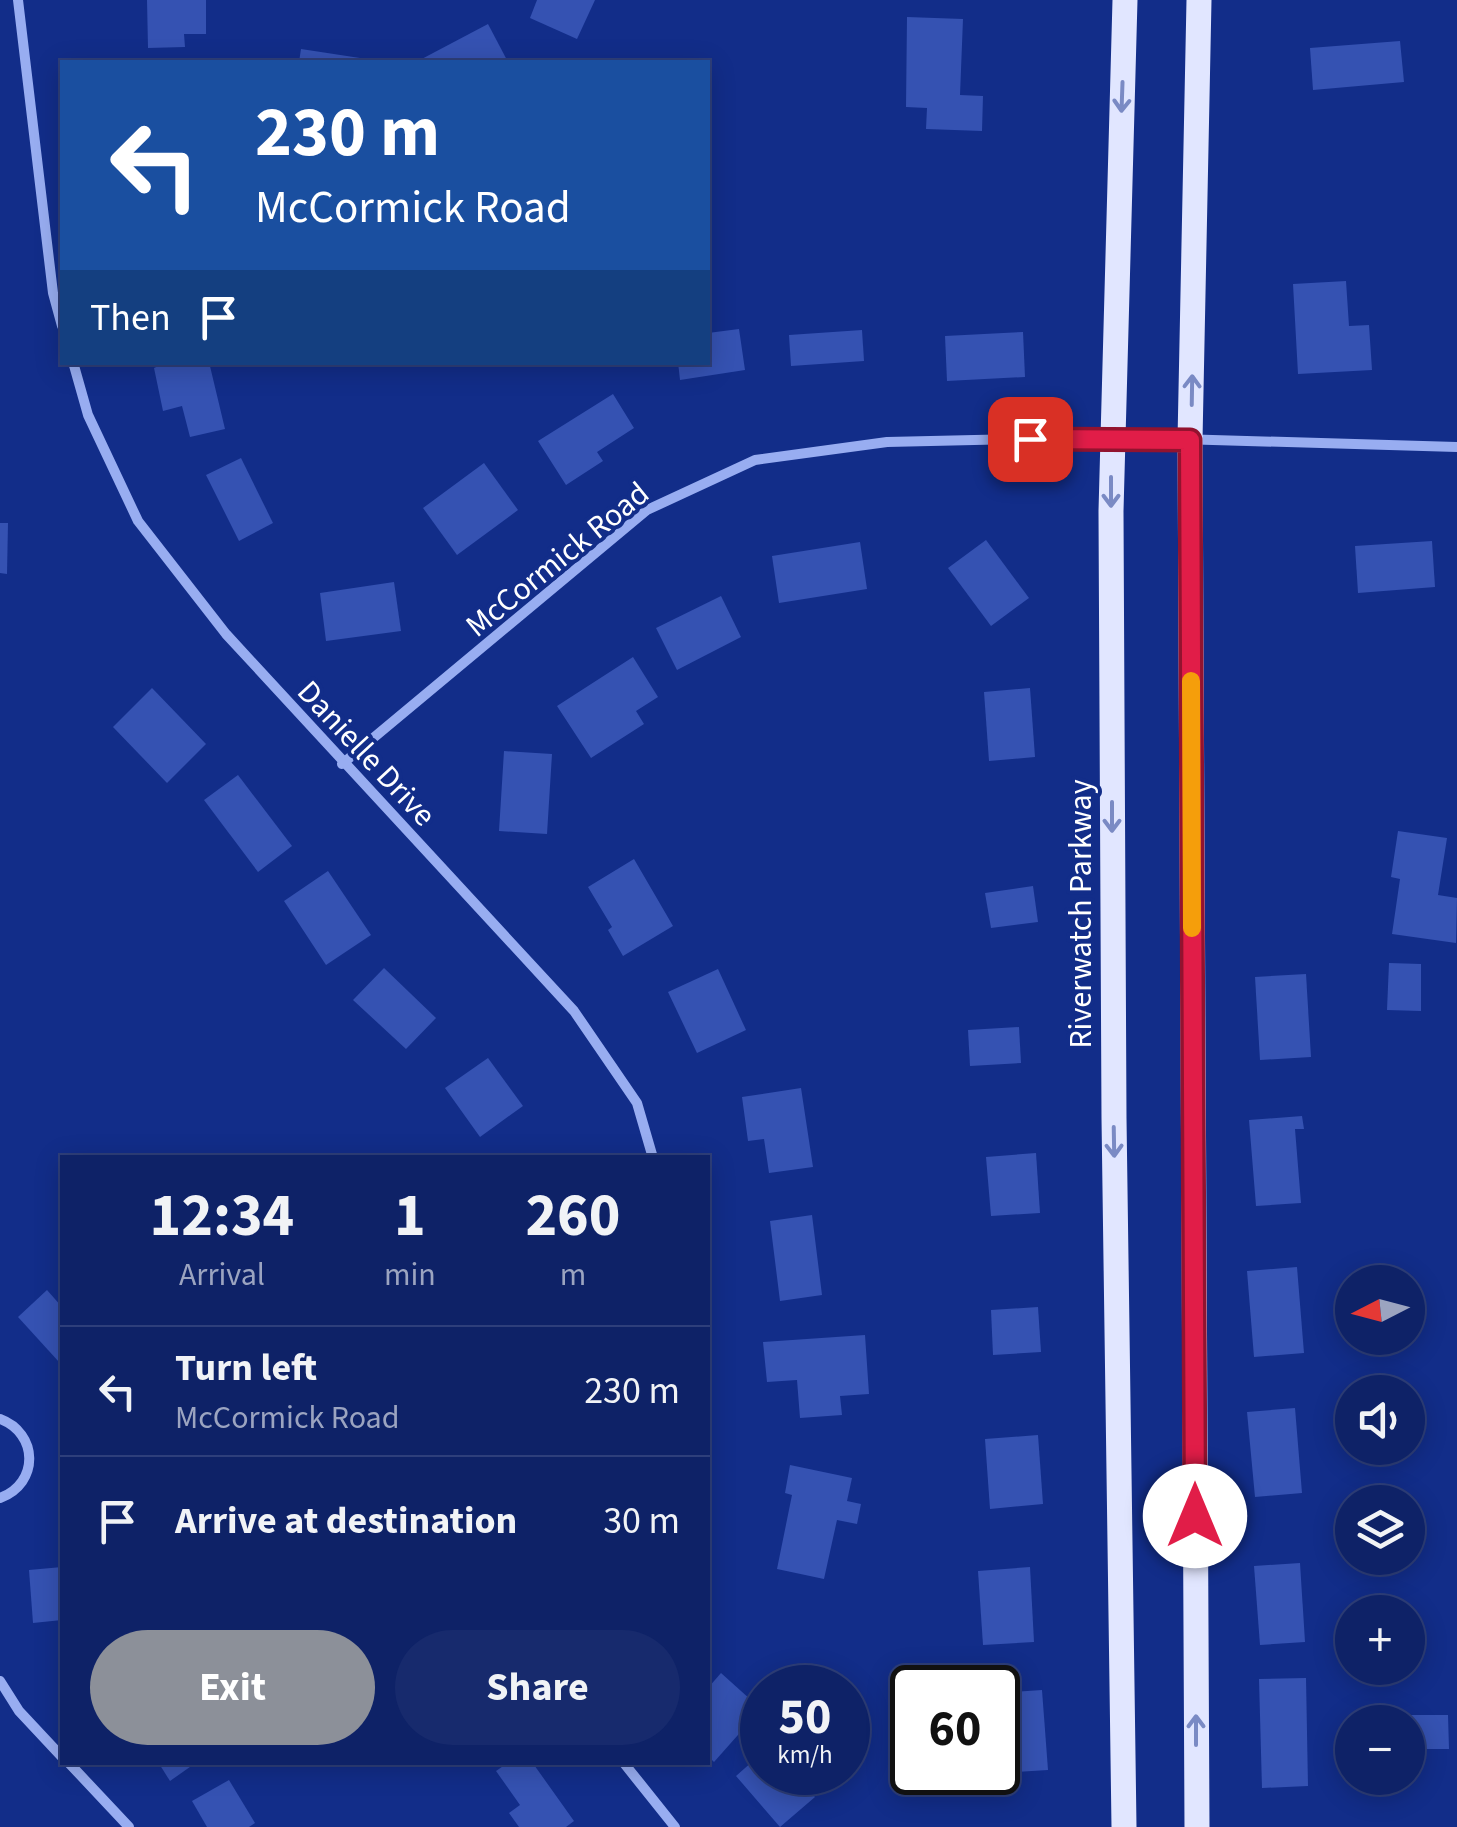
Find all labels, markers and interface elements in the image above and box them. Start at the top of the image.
one-way arrow [1112,81,1131,113]
text: 230 m [255,83,440,183]
icon: left [90,100,220,230]
text: McCormick Road [255,176,571,240]
icon: arrive [191,290,246,345]
text: Then [90,291,171,345]
one-way arrow [1182,374,1201,406]
pin [988,397,1073,482]
icon: arrive [1003,412,1058,467]
street label: McCormick Road [456,471,659,648]
one-way arrow [1102,476,1120,508]
street label: Danielle Drive [286,670,446,837]
street label: Riverwatch Parkway [1058,779,1104,1049]
one-way arrow [1102,800,1122,833]
one-way arrow [1104,1126,1124,1158]
text: 12:34 [150,1174,294,1259]
text: 1 [394,1174,426,1259]
text: 260 [525,1174,620,1259]
text: Arrival [179,1252,265,1298]
text: min [384,1252,436,1298]
text: m [560,1252,586,1298]
north arrow [1335,1265,1425,1355]
map controls [1335,1265,1425,1795]
text: Turn left [175,1341,317,1395]
icon: left [90,1364,145,1419]
text: 230 m [584,1364,680,1418]
button: sound [1335,1375,1425,1465]
text: McCormick Road [175,1395,400,1441]
position arrow [1143,1464,1247,1568]
button: layers [1335,1485,1425,1575]
icon: arrive [90,1494,145,1549]
text: Arrive at destination [175,1494,517,1548]
text: 30 m [603,1494,680,1548]
button: + [1335,1595,1425,1685]
button: Exit [90,1630,375,1745]
button: Share [395,1630,680,1745]
speed limit sign: 60 [890,1665,1020,1795]
text: 50 [779,1682,831,1753]
button: − [1335,1705,1425,1795]
one-way arrow [1186,1714,1206,1746]
text: km/h [777,1737,833,1773]

